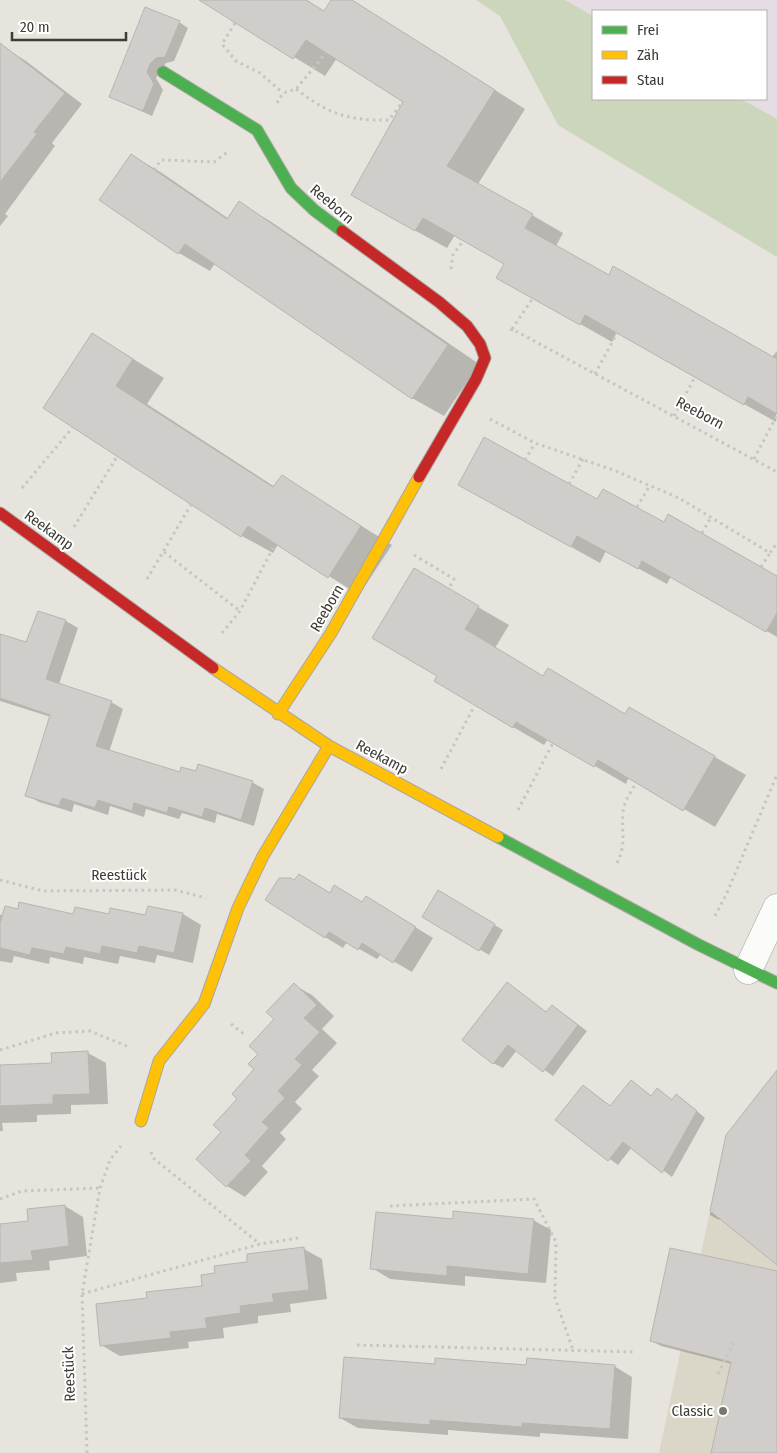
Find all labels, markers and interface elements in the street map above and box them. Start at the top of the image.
scale bar [12,10,126,42]
legend [592,10,767,100]
text: 20 m [20,18,50,36]
text: Frei [637,21,659,39]
text: Zäh [637,46,659,64]
text: Stau [637,71,664,89]
street label: Reeborn [306,180,358,228]
street label: Reeborn [673,393,727,433]
street label: Reekamp [21,506,77,554]
street label: Reeborn [306,581,348,635]
street label: Reekamp [353,736,411,778]
street label: Reestück [91,866,147,884]
street label: Reestück [59,1346,79,1402]
place label: Classic [672,1402,714,1420]
marker: Classic [717,1405,729,1417]

